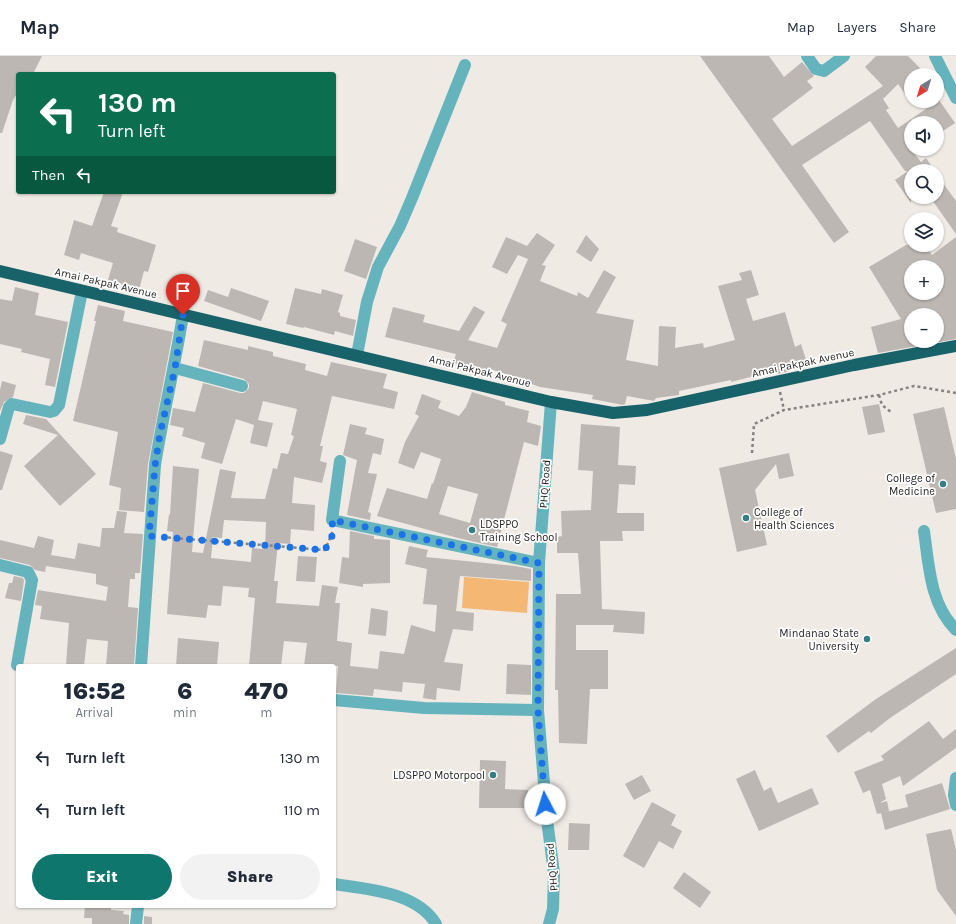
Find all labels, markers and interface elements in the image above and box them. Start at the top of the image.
text: Map [20,17,59,39]
text: Map [787,19,815,36]
text: Layers [837,19,877,36]
text: Share [899,19,936,36]
north arrow [904,68,944,108]
map controls [904,68,944,348]
text: 130 m [98,86,177,119]
icon: left [32,88,84,140]
button: sound [904,116,944,156]
text: Turn left [98,120,166,142]
icon: left [73,164,95,186]
button: search [904,164,944,204]
text: Then [32,166,65,184]
button: layers [904,212,944,252]
button: + [904,260,944,300]
street label: Amai Pakpak Avenue [54,265,159,301]
pin [166,274,200,315]
icon: arrive [172,280,194,302]
button: − [904,308,944,348]
street label: Amai Pakpak Avenue [751,346,856,380]
street label: Amai Pakpak Avenue [428,352,533,390]
street label: PHQ Road [537,459,553,509]
place label: College of Medicine [886,472,935,498]
marker: College of Medicine [938,479,948,489]
place label: College of Health Sciences [754,506,835,532]
marker: College of Health Sciences [741,513,751,523]
place label: LDSPPO Training School [480,518,557,544]
marker: LDSPPO Training School [467,525,477,535]
place label: Mindanao State University [779,627,859,653]
marker: Mindanao State University [862,634,872,644]
text: 16:52 [64,677,125,705]
text: 6 [177,677,193,705]
text: 470 [244,677,288,705]
text: Arrival [75,705,113,720]
text: min [173,705,197,720]
text: m [260,705,272,720]
icon: left [32,747,54,769]
text: Turn left [66,749,125,767]
text: 130 m [280,749,320,767]
place label: LDSPPO Motorpool [393,769,485,782]
marker: LDSPPO Motorpool [488,770,498,780]
position arrow [524,783,566,825]
icon: left [32,799,54,821]
text: Turn left [66,801,125,819]
text: 110 m [284,801,320,819]
street label: PHQ Road [543,842,561,892]
button: Exit [32,854,172,900]
button: Share [180,854,320,900]

